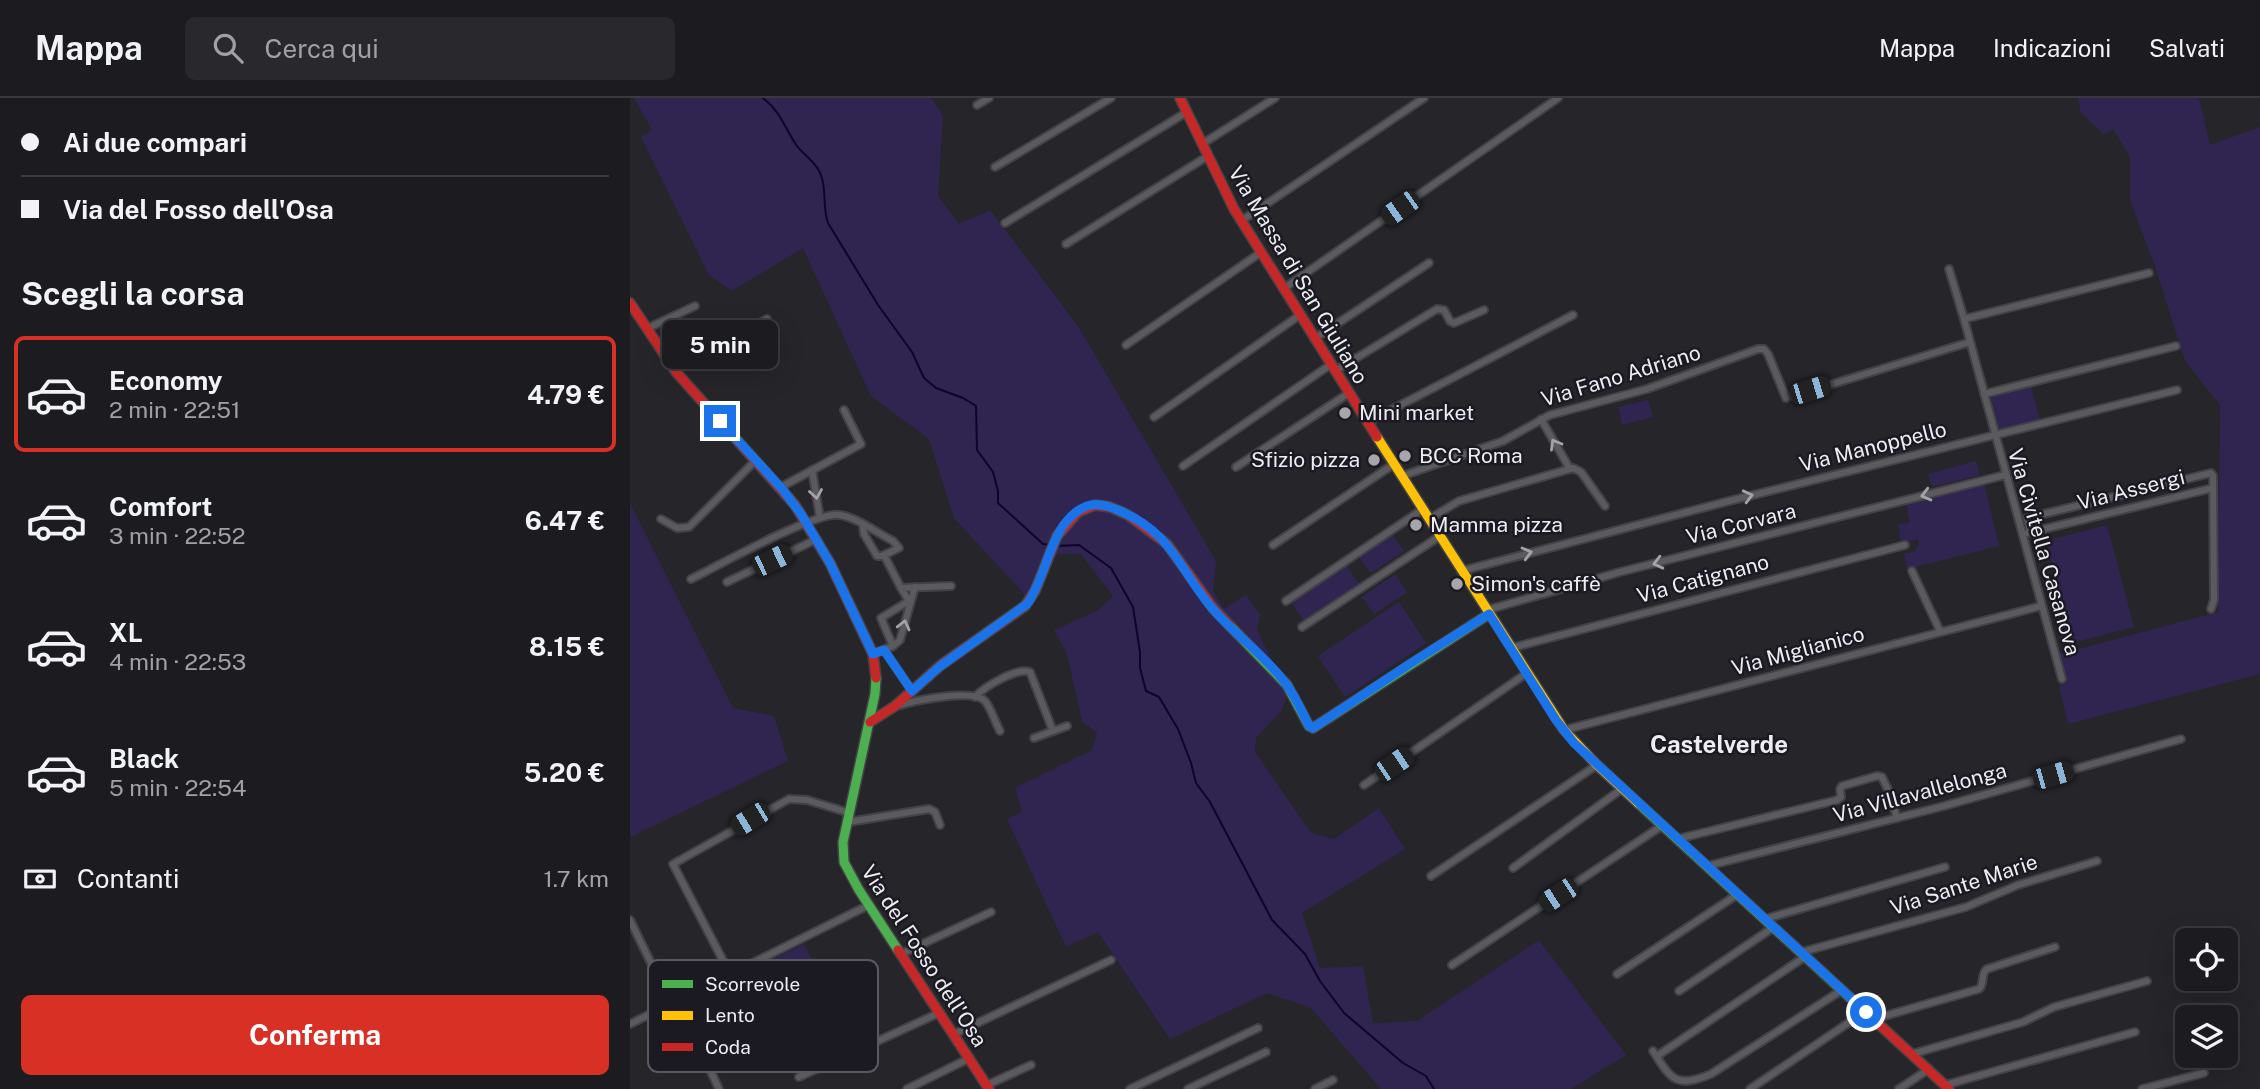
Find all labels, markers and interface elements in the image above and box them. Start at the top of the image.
search box [185,17,675,80]
text: Mappa [35,29,143,67]
icon: search [209,29,247,67]
text: Cerca qui [265,33,379,64]
text: Mappa [1879,34,1955,62]
text: Indicazioni [1993,34,2111,62]
text: Salvati [2149,34,2225,62]
text: Ai due compari [63,127,247,158]
street label: Via Massa di San Giuliano [1223,161,1373,388]
car [1377,187,1424,229]
text: Via del Fosso dell'Osa [63,194,334,225]
text: Scegli la corsa [21,275,245,312]
callout: 5 min [662,320,778,368]
text: 5 min [689,331,751,358]
street label: Via Fano Adriano [1538,339,1703,412]
icon: car [25,363,88,426]
text: Economy [109,365,222,396]
car [1787,374,1834,406]
text: 4.79 € [527,379,605,410]
text: 2 min · 22:51 [109,396,240,423]
place label: Mini market [1359,400,1474,425]
route end [704,405,736,437]
marker: Mini market [1337,405,1353,421]
street label: Via Manoppello [1797,416,1949,477]
one-way arrow [1550,438,1563,451]
place label: BCC Roma [1419,443,1523,468]
street label: Via Civitella Casanova [2003,446,2086,658]
place label: Sfizio pizza [1251,447,1360,472]
marker: BCC Roma [1397,448,1413,464]
marker: Sfizio pizza [1366,452,1382,468]
street label: Via Assergi [2075,464,2187,515]
one-way arrow [1920,487,1932,501]
one-way arrow [808,488,823,500]
icon: car [25,489,88,552]
one-way arrow [1741,490,1753,504]
text: Comfort [109,491,212,522]
street label: Via Corvara [1683,498,1798,549]
text: 6.47 € [525,505,605,536]
place label: Mamma pizza [1430,512,1563,537]
marker: Mamma pizza [1408,517,1424,533]
text: 3 min · 22:52 [109,522,245,549]
car [749,541,796,579]
one-way arrow [1521,547,1533,561]
street label: Via Catignano [1634,549,1772,608]
one-way arrow [1652,555,1664,569]
place label: Simon's caffè [1471,571,1601,596]
marker: Simon's caffè [1449,576,1465,592]
icon: car [25,615,88,678]
text: XL [109,617,143,648]
one-way arrow [896,619,910,631]
street label: Via Miglianico [1729,621,1867,680]
text: 8.15 € [529,631,605,662]
text: 4 min · 22:53 [109,648,246,675]
district label: Castelverde [1650,730,1788,758]
icon: car [25,741,88,804]
text: Black [109,743,179,774]
car [1371,744,1418,784]
text: 5.20 € [524,757,605,788]
street label: Via Villavallelonga [1830,757,2009,828]
car [2030,759,2077,791]
text: 5 min · 22:54 [109,774,246,801]
car [727,799,774,839]
street label: Via Sante Marie [1887,849,2041,920]
icon: cash [21,860,59,898]
street label: Via del Fosso dell'Osa [856,860,993,1051]
text: Contanti [77,863,179,894]
text: 1.7 km [543,865,609,892]
car [1535,875,1582,915]
map controls [2175,928,2238,1068]
button: locate [2175,928,2238,991]
legend [648,960,878,1072]
text: Scorrevole [705,973,800,995]
button: Conferma [21,995,609,1075]
route start [1850,996,1882,1028]
text: Lento [705,1004,755,1026]
button: layers [2175,1005,2238,1068]
text: Coda [705,1036,751,1058]

